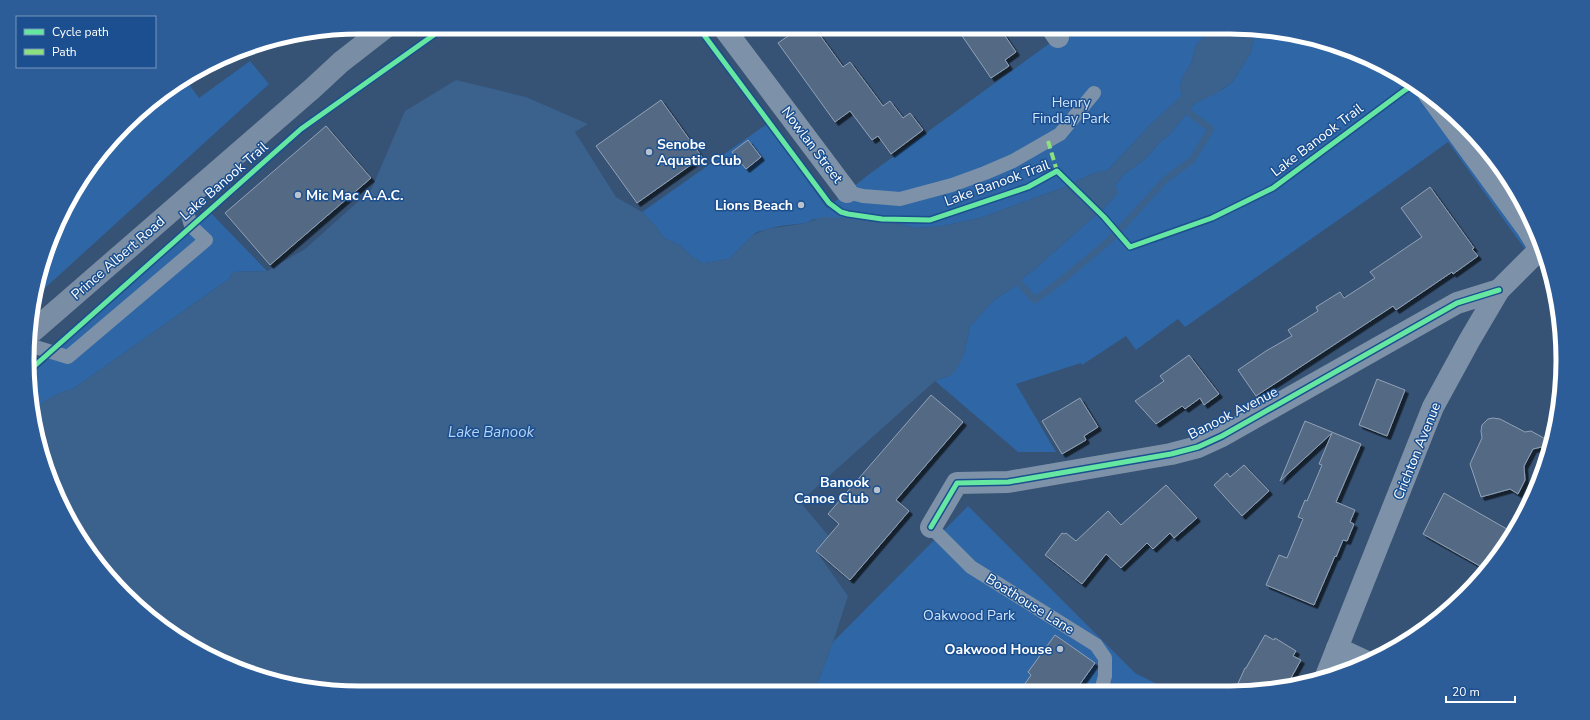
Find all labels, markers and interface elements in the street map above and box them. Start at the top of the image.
legend [16,16,156,68]
text: Cycle path [52,24,109,40]
text: Path [52,44,77,60]
park label: Henry Findlay Park [1032,93,1111,128]
street label: Lake Banook Trail [1267,98,1368,181]
street label: Nowlan Street [777,103,847,187]
place label: Senobe Aquatic Club [657,135,741,170]
street label: Lake Banook Trail [176,137,273,225]
marker: Senobe Aquatic Club [644,147,654,157]
street label: Lake Banook Trail [942,155,1053,211]
place label: Mic Mac A.A.C. [306,186,404,205]
marker: Mic Mac A.A.C. [293,190,303,200]
place label: Lions Beach [715,196,793,215]
marker: Lions Beach [796,200,806,210]
street label: Prince Albert Road [67,212,169,304]
street label: Banook Avenue [1185,382,1281,444]
street label: Crichton Avenue [1389,399,1445,503]
water label: Lake Banook [448,422,535,442]
place label: Banook Canoe Club [794,473,869,508]
marker: Banook Canoe Club [872,485,882,495]
street label: Boathouse Lane [982,569,1078,639]
park label: Oakwood Park [923,606,1016,625]
place label: Oakwood House [945,640,1052,659]
marker: Oakwood House [1055,644,1065,654]
scale bar [1446,678,1515,704]
text: 20 m [1452,684,1480,700]

